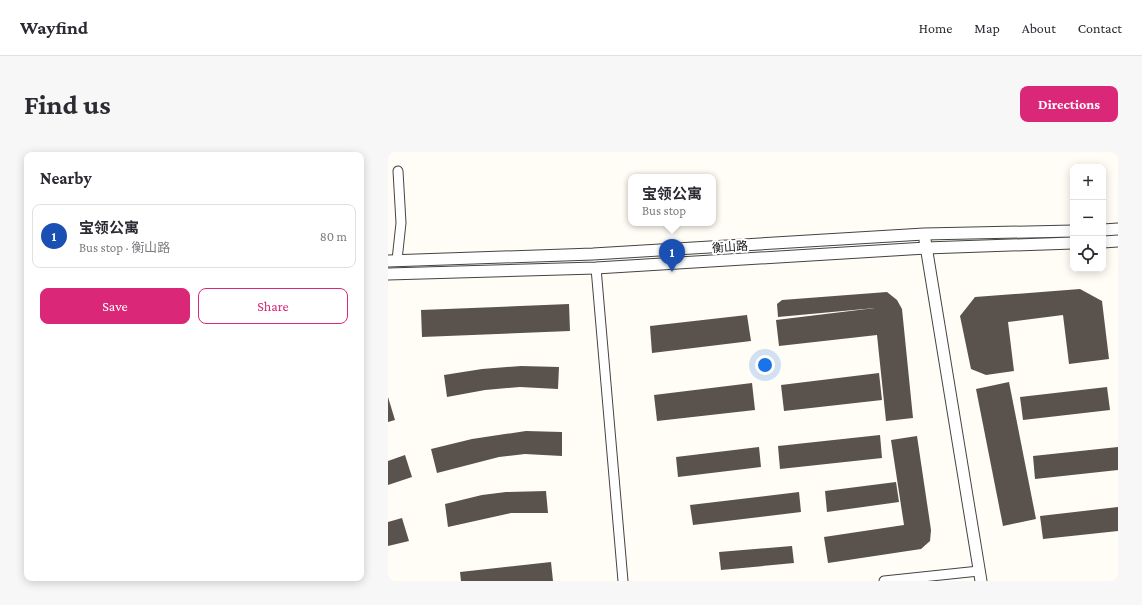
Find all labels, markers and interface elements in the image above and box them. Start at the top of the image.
text: Wayfind [20,17,88,38]
text: Home [919,20,952,36]
text: Map [974,20,1000,36]
text: About [1022,20,1056,36]
text: Contact [1078,20,1122,36]
button: Directions [1020,86,1118,122]
text: Find us [24,89,111,120]
map controls [1070,164,1106,272]
button: + [1070,164,1106,200]
text: Nearby [40,169,92,188]
popup [628,174,716,226]
text: 宝领公寓 [642,186,702,202]
button: − [1070,200,1106,236]
text: Bus stop [642,203,686,218]
text: 宝领公寓 [79,220,139,236]
text: 1 [52,229,56,244]
text: 80 m [320,229,347,244]
button: locate [1070,236,1106,272]
pin: 1 [659,239,685,272]
street label: 衡山路 [712,239,748,255]
text: Bus stop · 衡山路 [79,240,170,255]
button: Save [40,288,190,324]
button: Share [198,288,348,324]
your location [755,355,775,375]

